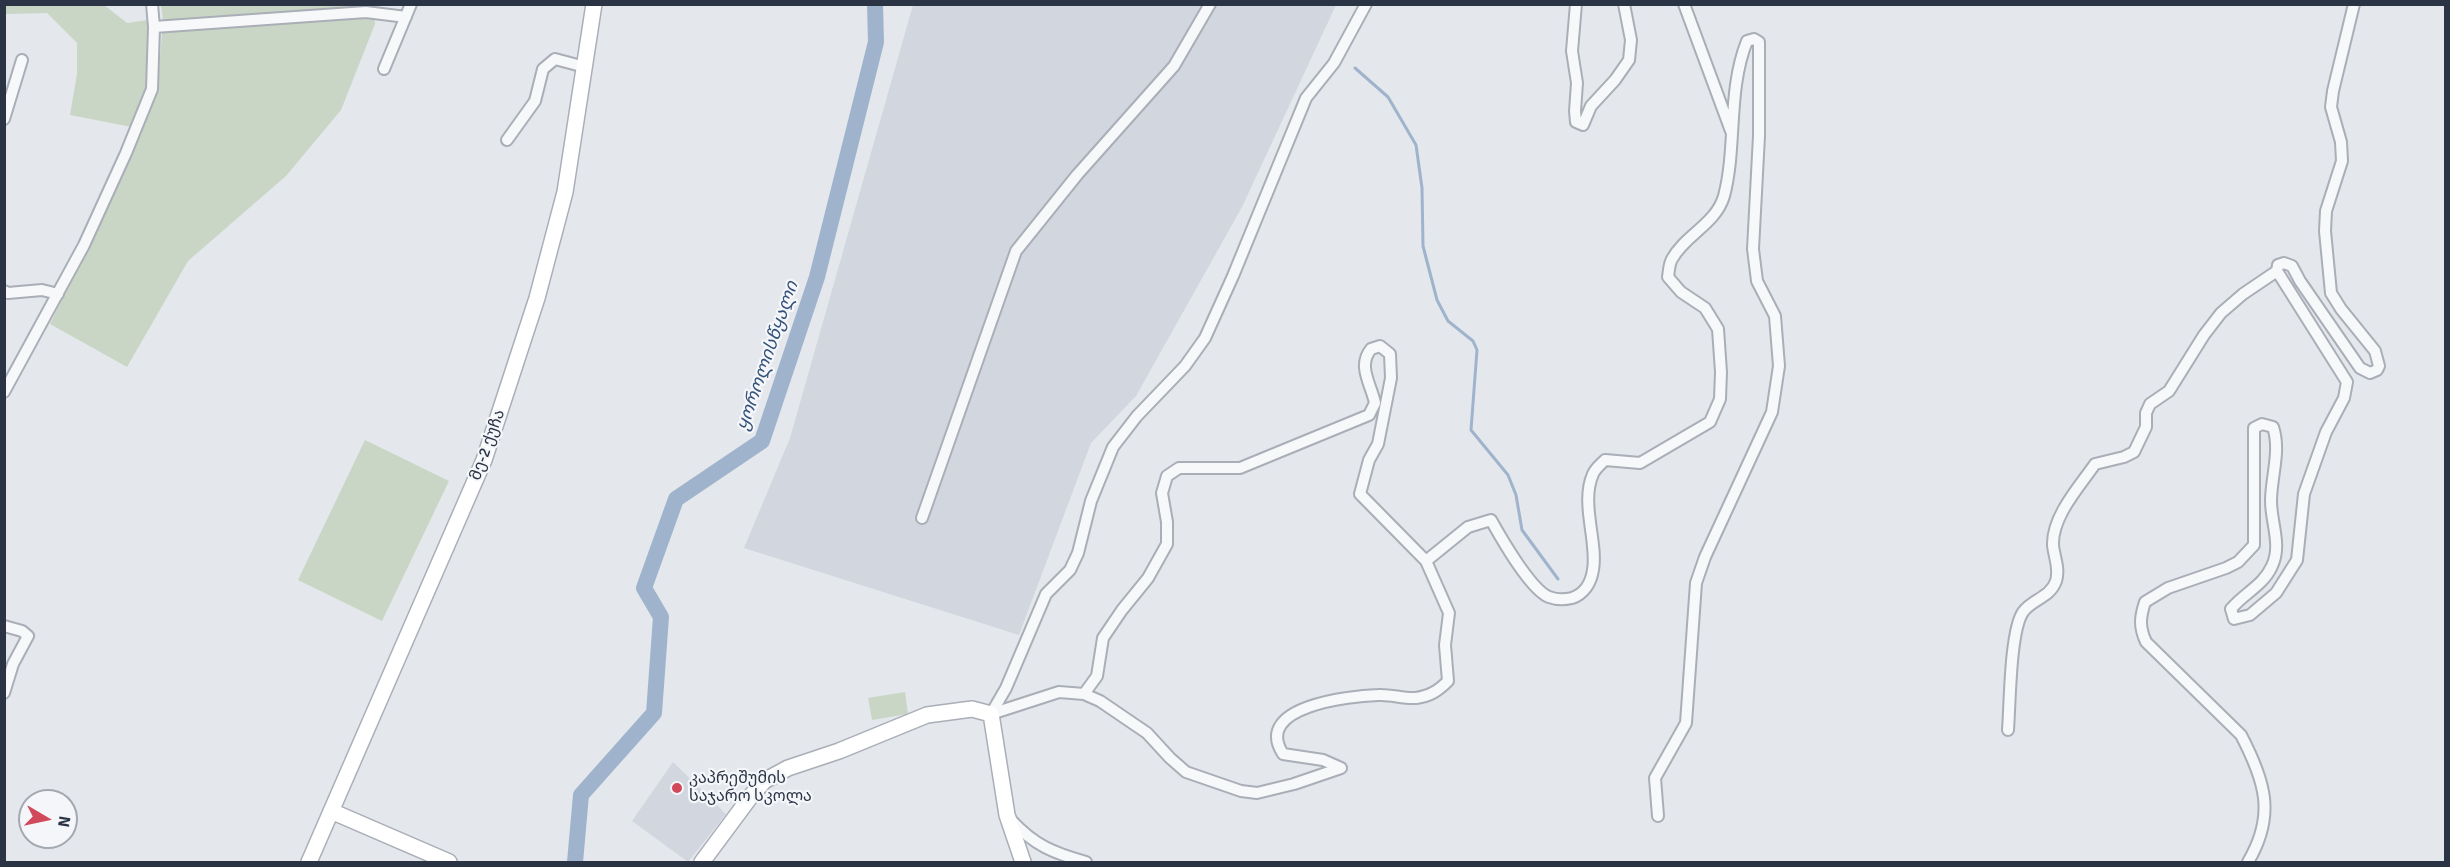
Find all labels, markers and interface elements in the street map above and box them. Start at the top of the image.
water label: ყოროლისწყალი [732,279,804,433]
street label: მე-2 ქუჩა [466,407,510,483]
place label: კაპრეშუმის საჯარო სკოლა [689,769,812,807]
marker: კაპრეშუმის საჯარო სკოლა [670,781,684,795]
north arrow [18,789,78,849]
text: N [53,814,75,829]

